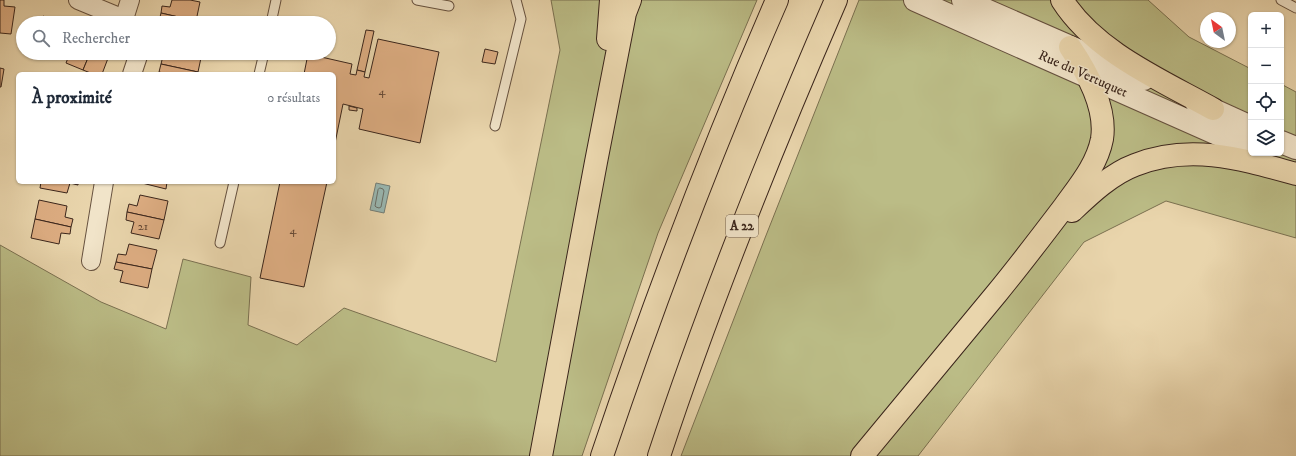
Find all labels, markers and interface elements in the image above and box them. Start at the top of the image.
north arrow [1200,12,1236,48]
map controls [1248,12,1284,156]
button: + [1248,12,1284,48]
search box [16,16,336,60]
icon: search [30,27,52,49]
text: Rechercher [62,29,130,48]
street label: Rue du Vertuquet [1036,46,1131,102]
button: − [1248,48,1284,84]
house number: 4 [379,84,387,99]
button: locate [1248,84,1284,120]
text: À proximité [32,87,112,109]
text: 0 résultats [267,90,320,106]
button: layers [1248,120,1284,156]
road number: A 22 [726,215,758,237]
house number: 21 [138,219,148,234]
house number: 4 [290,223,298,238]

